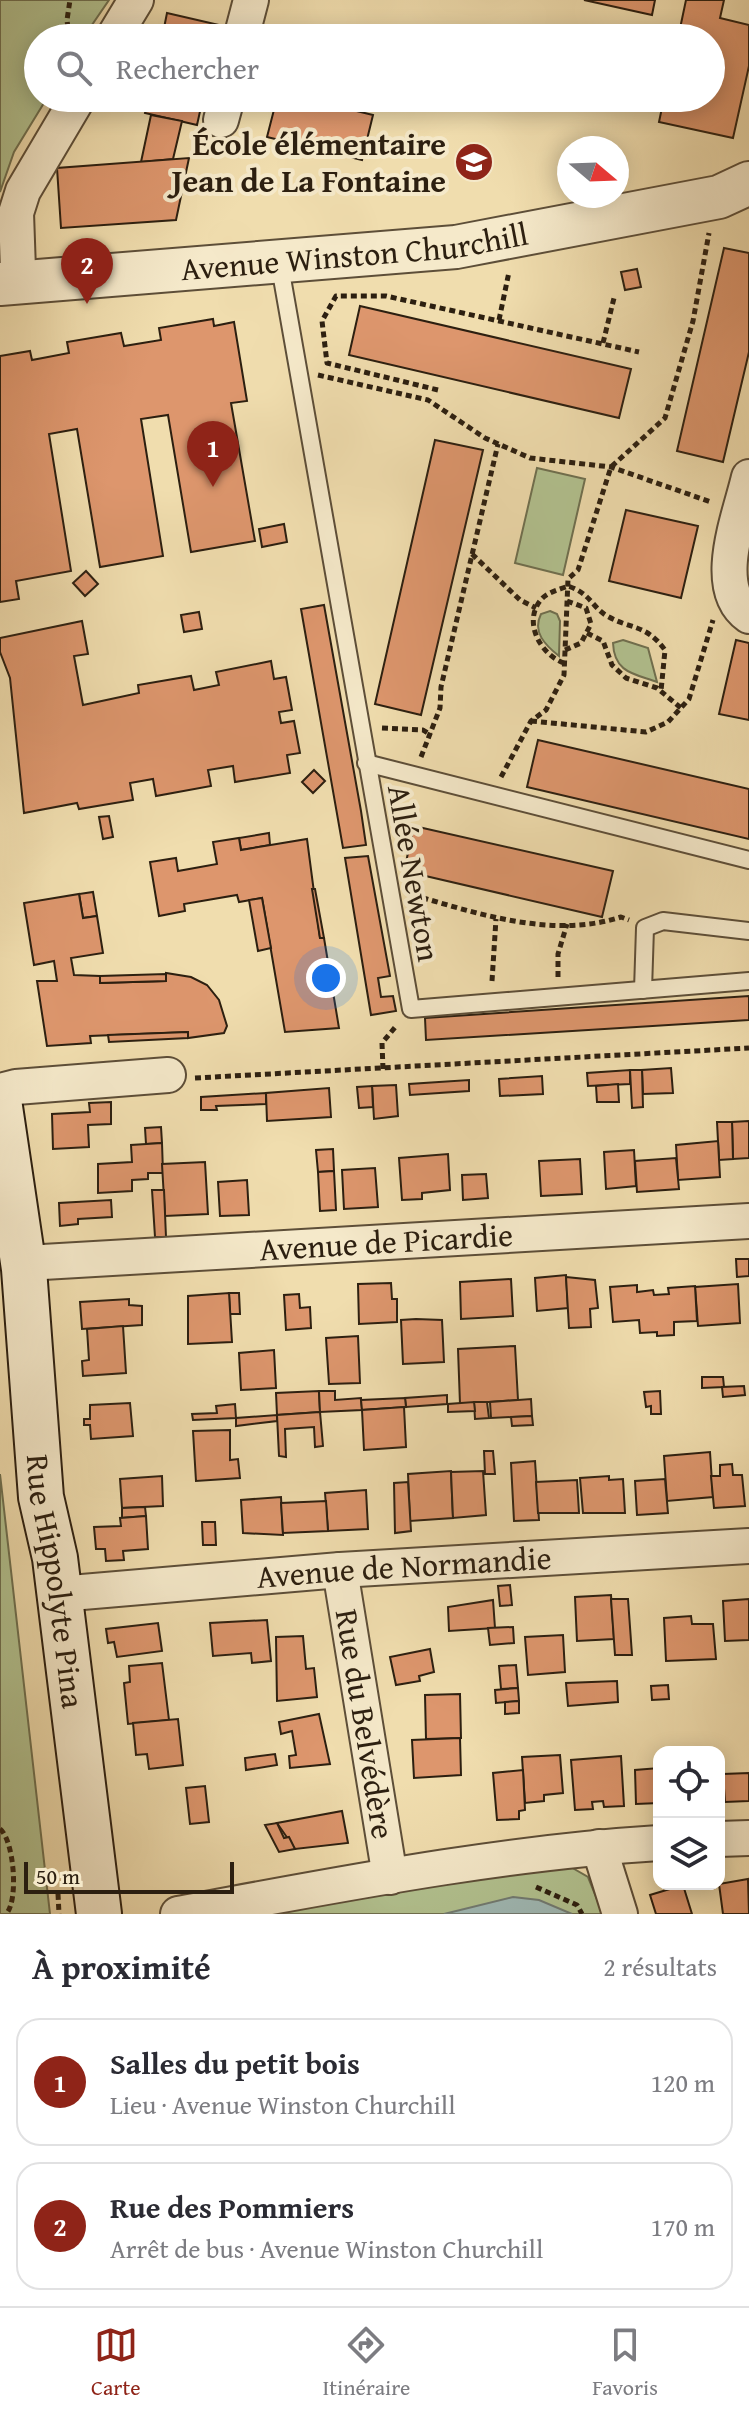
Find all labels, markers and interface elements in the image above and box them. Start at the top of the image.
search box [24,24,725,112]
icon: search [52,46,96,90]
text: Rechercher [116,46,259,90]
place label: École élémentaire Jean de La Fontaine [166,120,446,204]
north arrow [557,136,629,208]
school or university icon: École élémentaire Jean de La Fontaine [453,141,495,183]
street label: Avenue Winston Churchill [179,210,532,292]
pin: 2 [61,238,113,304]
pin: 1 [187,421,239,487]
street label: Allée Newton [376,781,453,965]
your location [306,958,346,998]
street label: Avenue de Picardie [258,1211,514,1272]
street label: Rue Hippolyte Pina [15,1453,97,1711]
street label: Avenue de Normandie [255,1534,553,1600]
street label: Rue du Belvédère [324,1606,407,1842]
map controls [653,1746,725,1890]
button: locate [653,1746,725,1818]
button: layers [653,1818,725,1890]
scale bar [24,1858,234,1894]
text: 50 m [36,1860,80,1892]
text: À proximité [32,1942,211,1991]
text: 2 résultats [603,1947,717,1986]
text: Salles du petit bois [110,2041,360,2085]
text: 1 [53,2063,67,2102]
text: 120 m [650,2063,715,2102]
text: Lieu · Avenue Winston Churchill [110,2085,455,2124]
text: Rue des Pommiers [110,2185,354,2229]
text: 2 [53,2207,67,2246]
text: 170 m [650,2207,715,2246]
text: Arrêt de bus · Avenue Winston Churchill [110,2229,543,2268]
tab: Carte [91,2323,141,2403]
tab: Itinéraire [322,2323,410,2403]
tab: Favoris [592,2323,658,2403]

